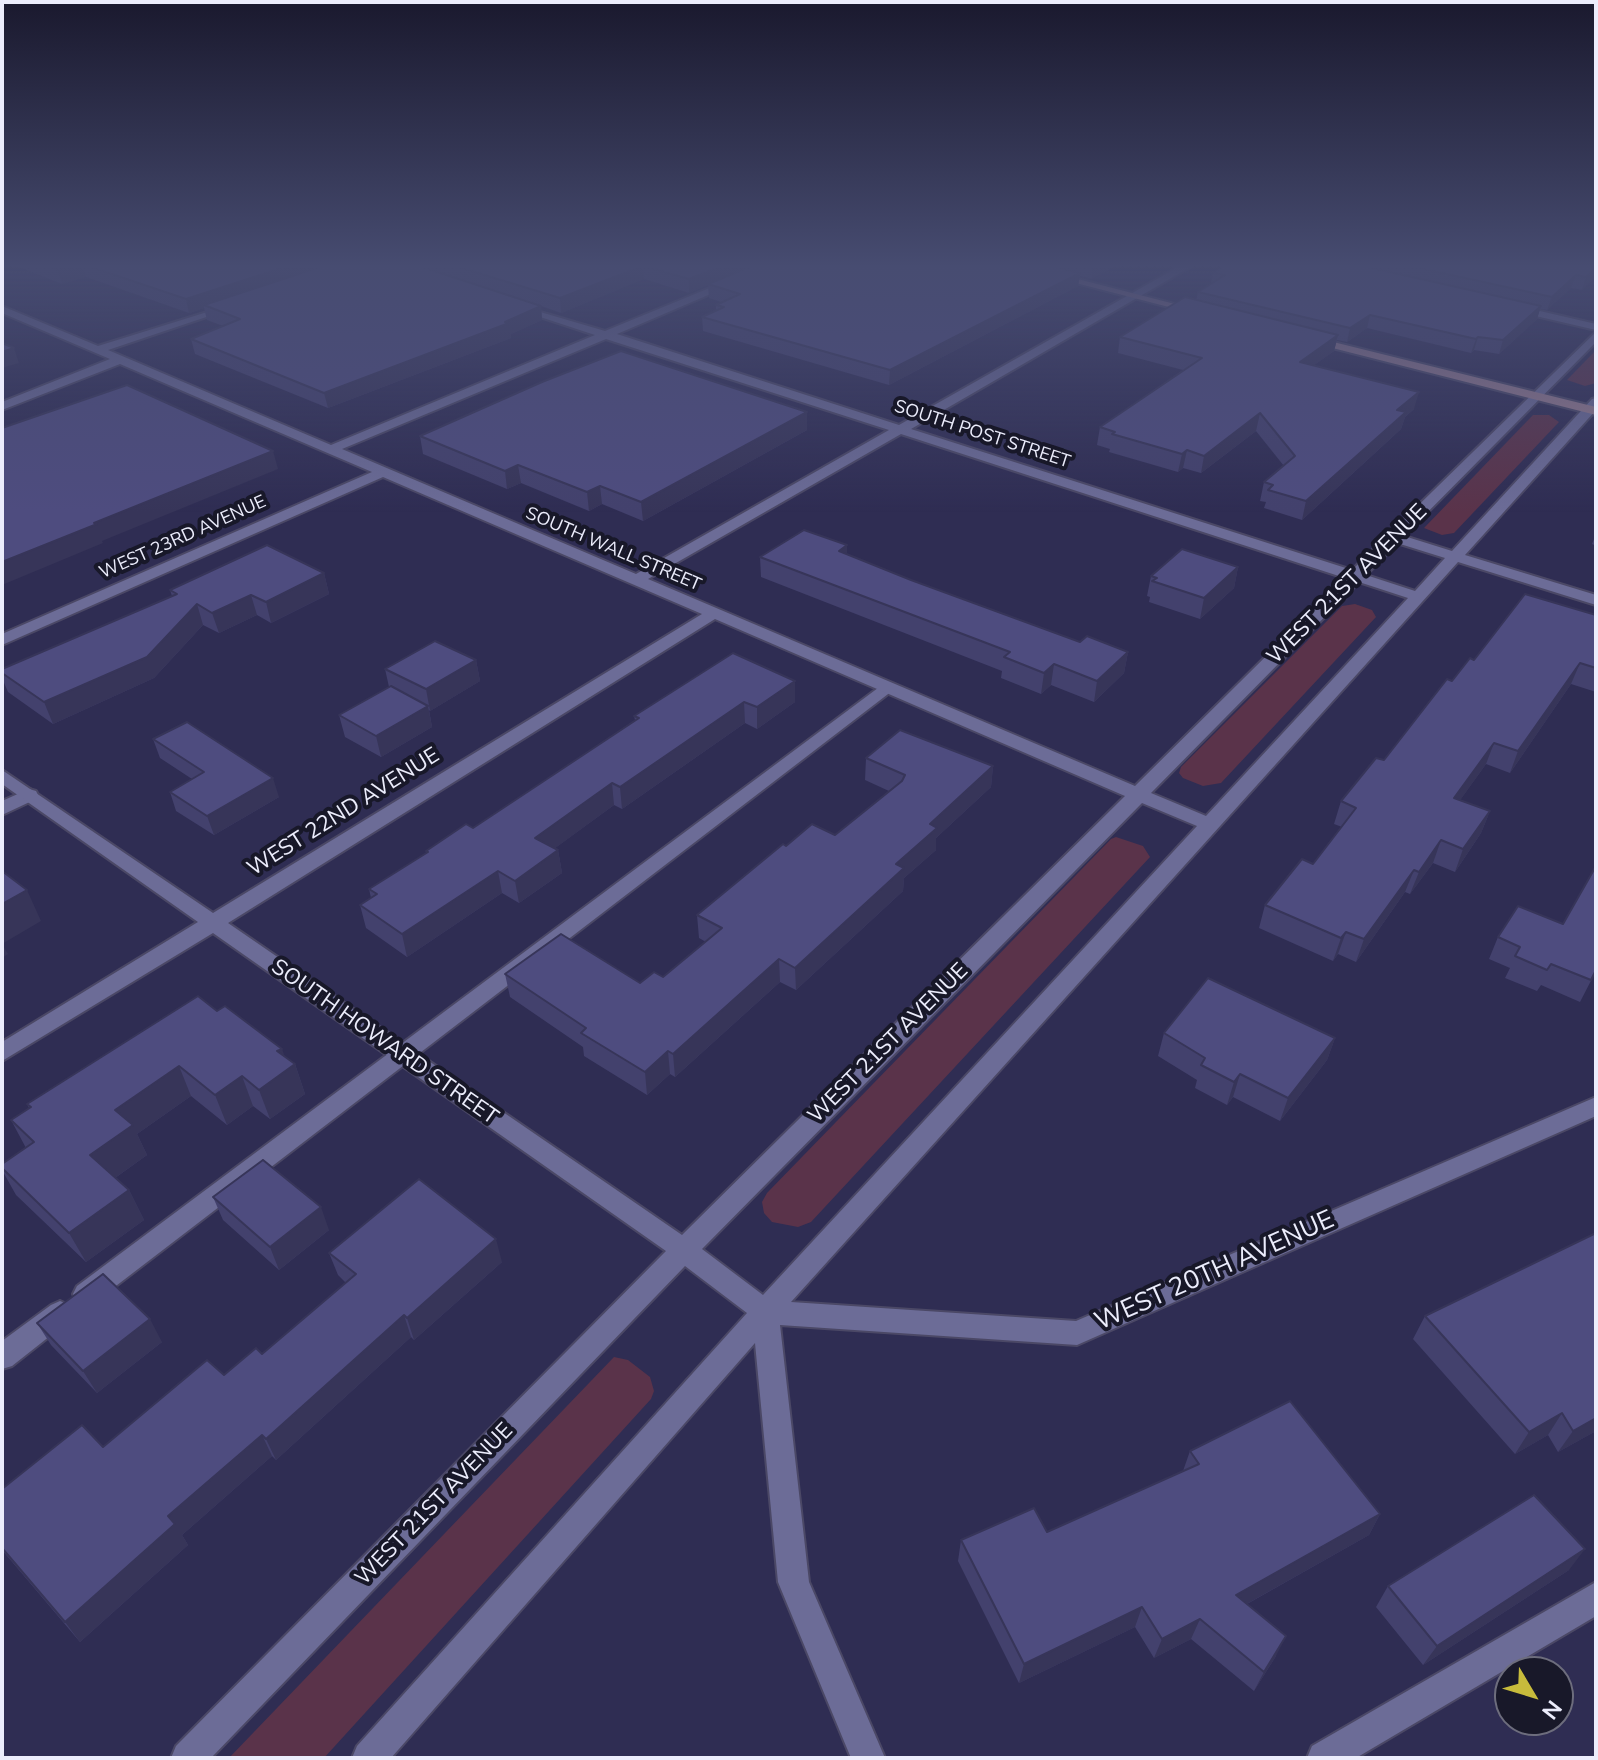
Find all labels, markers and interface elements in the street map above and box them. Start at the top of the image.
street label: SOUTH POST STREET [891,396,1073,474]
street label: WEST 23RD AVENUE [96,492,270,584]
street label: WEST 21ST AVENUE [1263,500,1433,670]
street label: SOUTH WALL STREET [522,503,704,597]
street label: WEST 22ND AVENUE [243,743,445,883]
street label: SOUTH HOWARD STREET [265,955,503,1131]
street label: WEST 21ST AVENUE [804,959,974,1129]
street label: WEST 20TH AVENUE [1090,1205,1340,1339]
street label: WEST 21ST AVENUE [351,1418,519,1592]
north arrow [1494,1656,1574,1736]
text: N [1534,1694,1568,1725]

